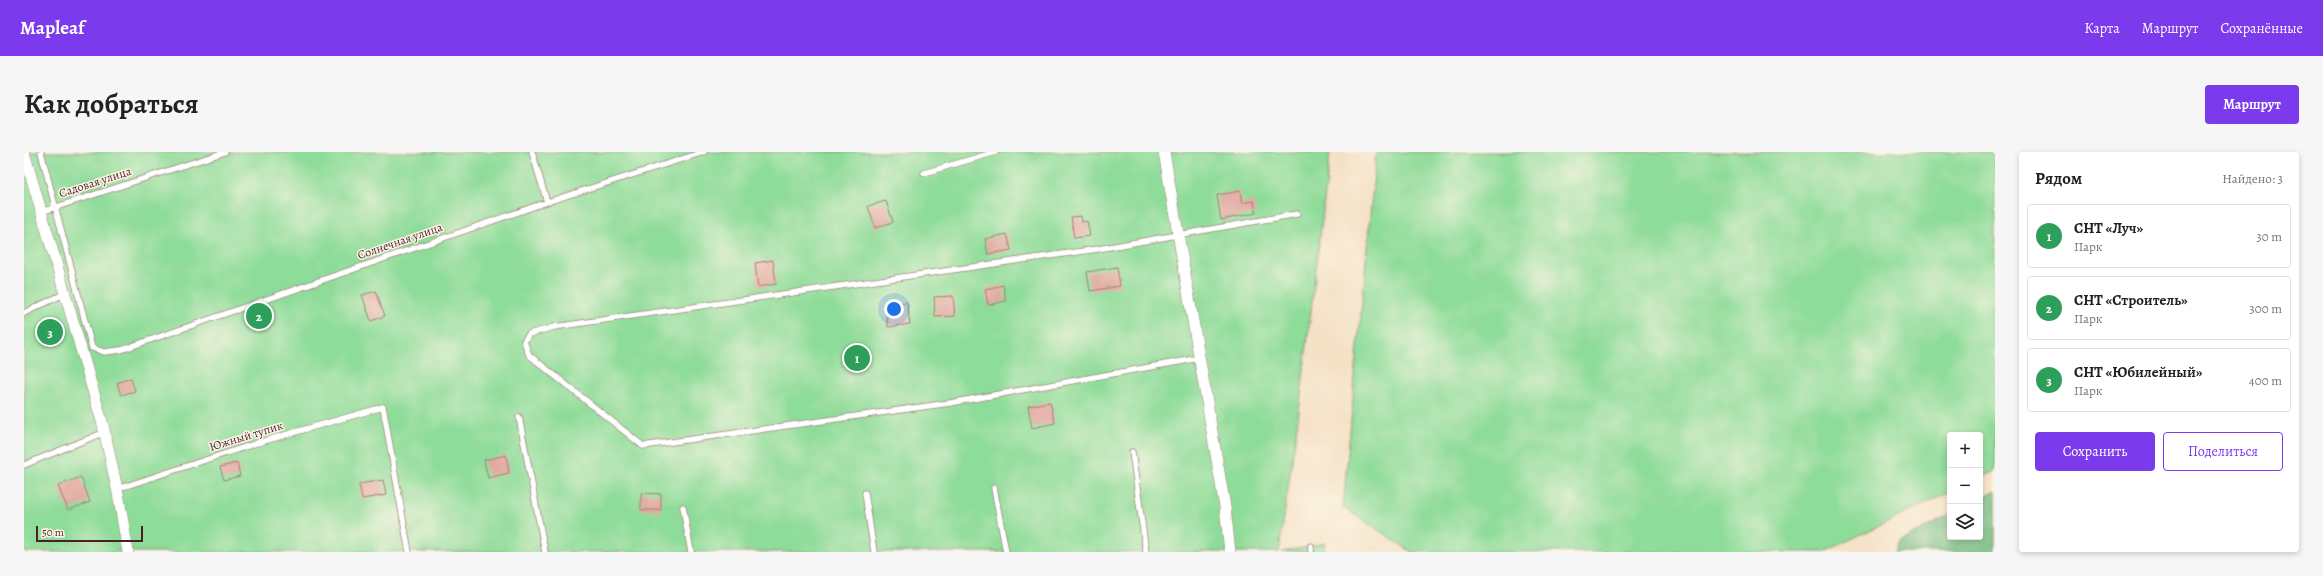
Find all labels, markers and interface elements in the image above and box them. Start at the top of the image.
text: Mapleaf [20,15,85,41]
text: Карта [2085,19,2120,38]
text: Маршрут [2142,19,2198,38]
text: Сохранённые [2220,19,2303,38]
text: Как добраться [24,85,199,123]
button: Маршрут [2205,85,2299,124]
street label: Садовая улица [57,163,134,201]
text: Рядом [2035,167,2082,190]
text: Найдено: 3 [2222,170,2283,187]
text: СНТ «Луч» [2074,218,2143,238]
street label: Солнечная улица [355,219,445,263]
text: 1 [2047,228,2051,245]
text: 30 m [2256,228,2282,245]
text: Парк [2074,238,2103,255]
text: СНТ «Строитель» [2074,290,2188,310]
your location [884,299,904,319]
text: 2 [2046,300,2052,317]
text: 300 m [2249,300,2282,317]
pin: 2 [246,301,272,331]
text: Парк [2074,310,2103,327]
pin: 3 [37,317,63,347]
pin: 1 [844,343,870,373]
text: СНТ «Юбилейный» [2074,362,2203,382]
text: 3 [2046,372,2052,389]
text: 400 m [2249,372,2282,389]
text: Парк [2074,382,2103,399]
street label: Южный тупик [207,417,285,455]
map controls [1947,432,1983,540]
button: + [1947,432,1983,468]
button: Сохранить [2035,432,2155,471]
button: Поделиться [2163,432,2283,471]
button: − [1947,468,1983,504]
button: layers [1947,504,1983,540]
scale bar [36,524,143,543]
text: 50 m [42,525,64,540]

